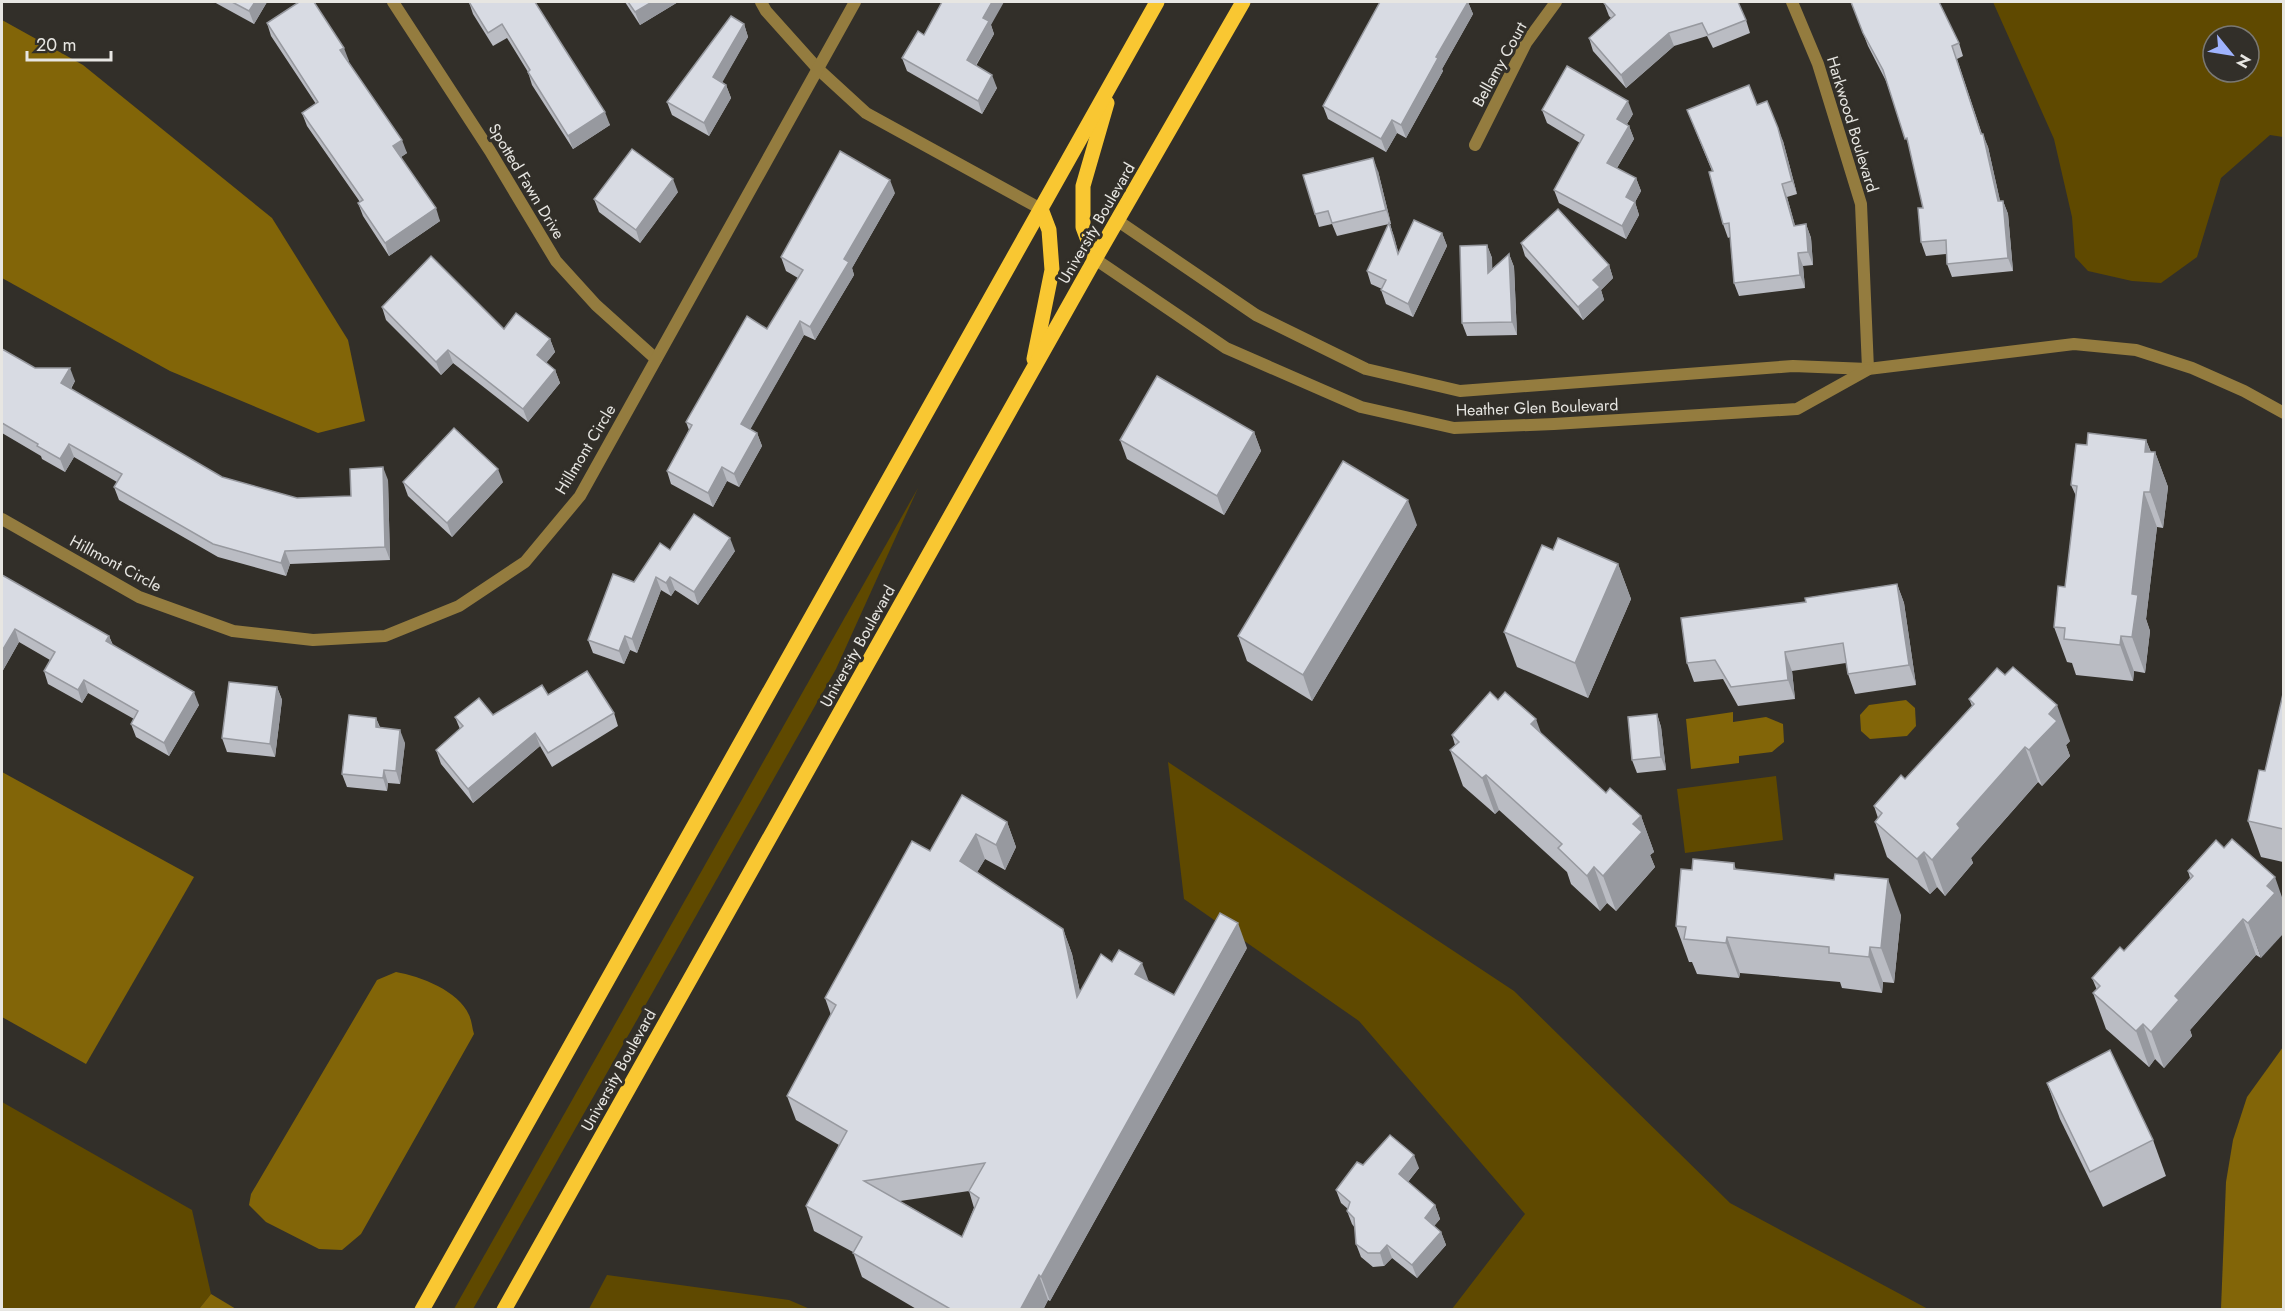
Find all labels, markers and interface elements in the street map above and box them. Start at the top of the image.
street label: Bellamy Court [1467,17,1532,111]
scale bar [27,24,111,62]
north arrow [2201,24,2261,84]
text: 20 m [36,32,76,58]
text: N [2230,50,2257,73]
street label: Harkwood Boulevard [1821,53,1884,195]
street label: Spotted Fawn Drive [483,119,570,243]
street label: University Boulevard [1052,158,1141,288]
street label: Heather Glen Boulevard [1455,393,1619,422]
street label: Hillmont Circle [550,400,621,499]
street label: Hillmont Circle [66,530,166,597]
street label: University Boulevard [814,581,901,712]
street label: University Boulevard [575,1005,662,1136]

